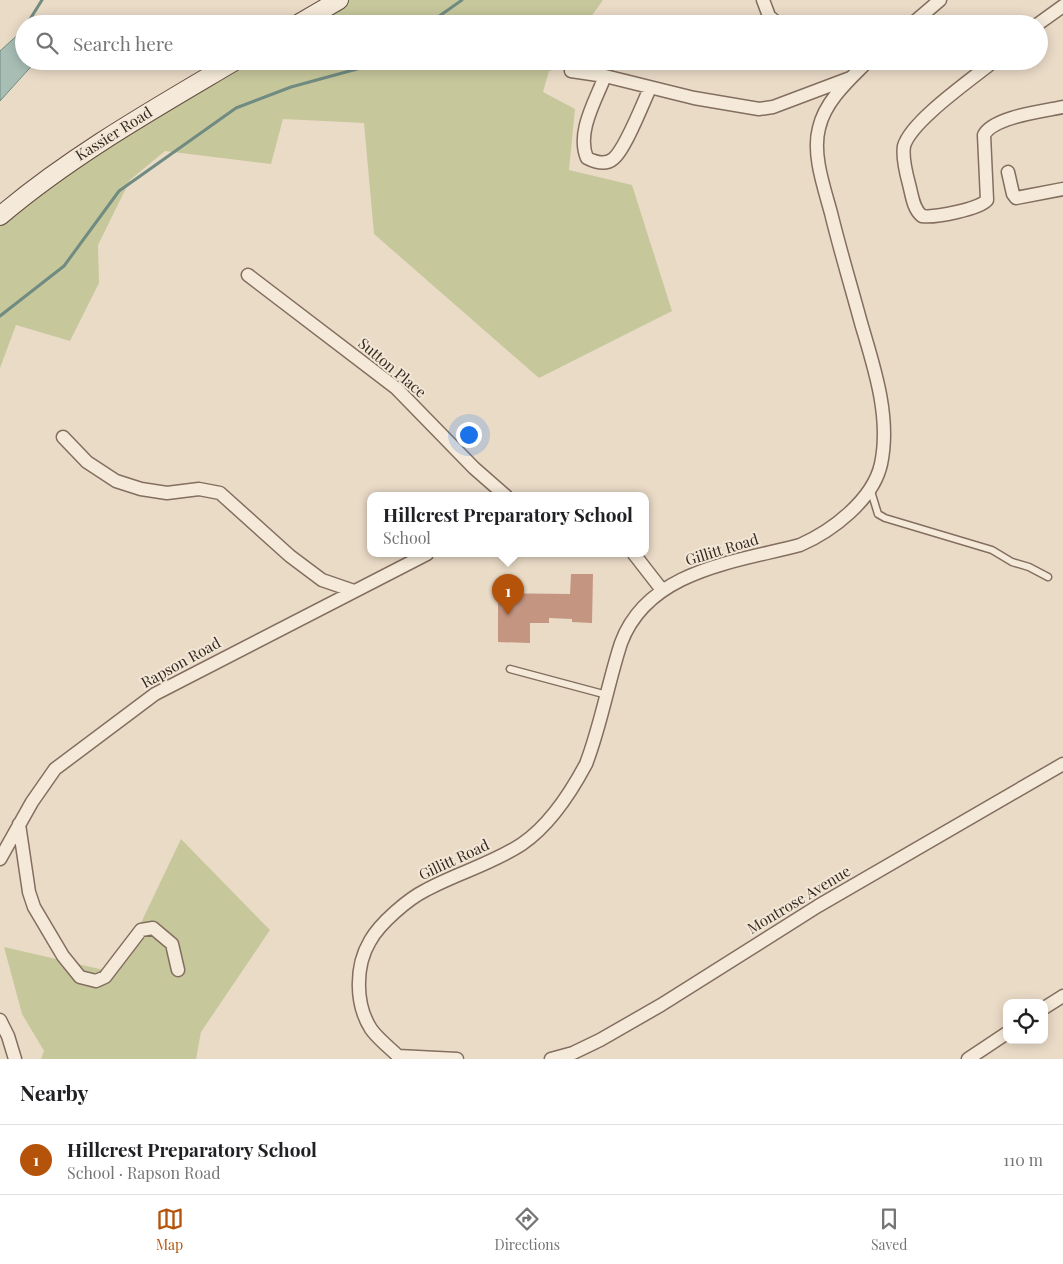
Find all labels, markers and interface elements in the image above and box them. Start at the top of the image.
search box [15,15,1048,70]
icon: search [33,29,61,57]
text: Search here [73,30,173,56]
street label: Kassier Road [71,101,156,165]
street label: Sutton Place [354,333,431,402]
your location [456,422,482,448]
popup [367,492,649,557]
text: Hillcrest Preparatory School [383,501,633,527]
text: School [383,527,431,548]
street label: Gillitt Road [683,528,761,570]
pin: 1 [492,574,524,615]
street label: Rapson Road [137,632,224,692]
street label: Gillitt Road [415,834,492,884]
street label: Montrose Avenue [743,860,854,938]
map controls [1003,999,1048,1044]
button: locate [1003,999,1048,1044]
text: Nearby [20,1078,89,1106]
text: Hillcrest Preparatory School [67,1136,317,1162]
text: 1 [33,1149,39,1170]
text: 110 m [1003,1149,1043,1170]
text: School · Rapson Road [67,1162,220,1183]
tab: Map [156,1205,184,1254]
tab: Directions [495,1205,560,1254]
tab: Saved [871,1205,907,1254]

